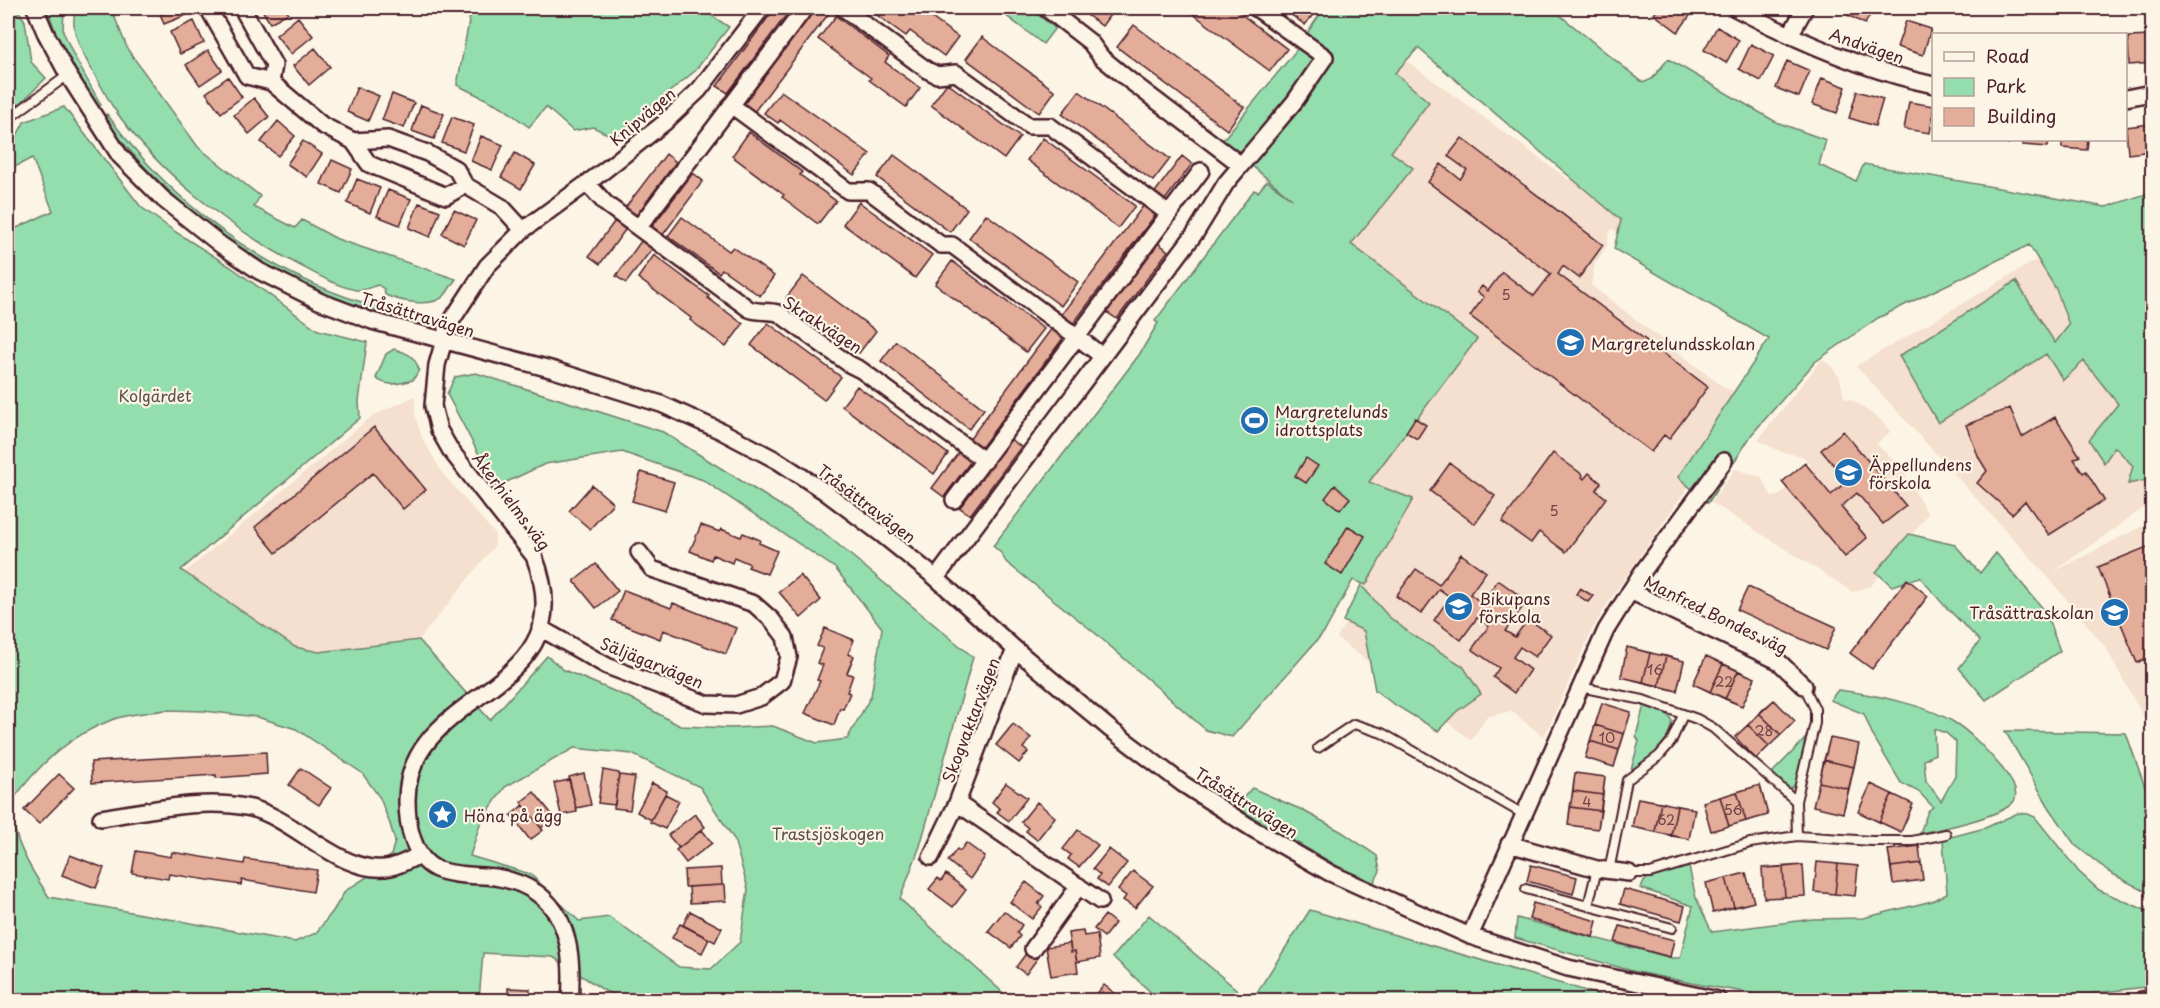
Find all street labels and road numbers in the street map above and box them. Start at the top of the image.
street label: Andvägen [1826,21,1908,69]
street label: Knipvägen [604,81,680,151]
street label: Tråsättravägen [358,285,478,343]
street label: Skrakvägen [778,289,868,359]
street label: Åkerhielms väg [467,447,557,555]
street label: Tråsättravägen [813,458,921,548]
street label: Manfred Bondes väg [1640,569,1792,659]
street label: Säljägarvägen [597,630,707,694]
street label: Skogvaktarvägen [935,654,1005,786]
street label: Tråsättravägen [1191,761,1303,843]

